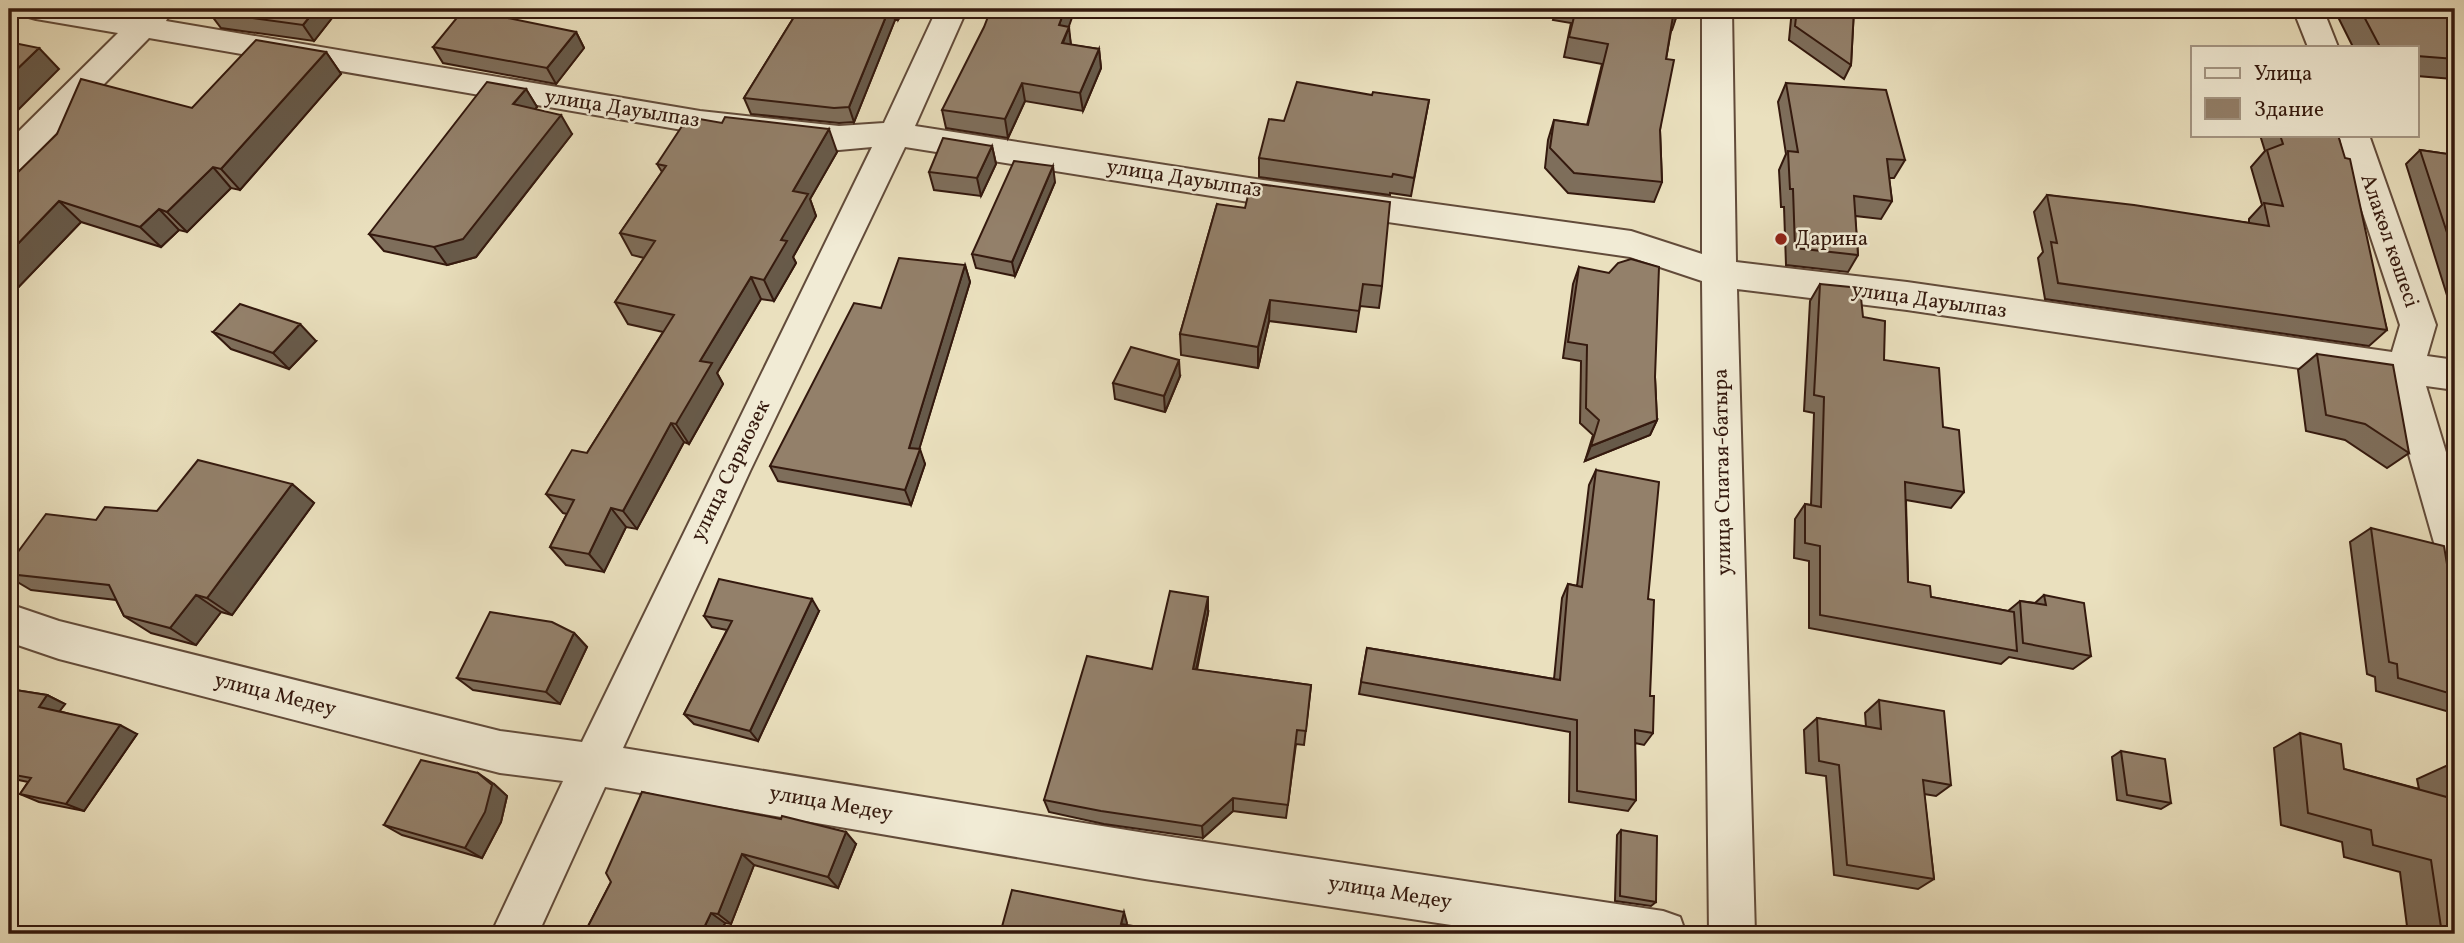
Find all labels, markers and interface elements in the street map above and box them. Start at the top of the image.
legend [2191,46,2418,136]
text: Улица [2254,60,2312,89]
street label: улица Дауылпаз [542,82,702,136]
text: Здание [2254,96,2324,125]
street label: улица Дауылпаз [1104,152,1264,206]
street label: Алакөл көшесі [2353,170,2425,312]
place label: Дарина [1795,225,1868,254]
marker: Дарина [1773,231,1789,247]
street label: улица Дауылпаз [1849,276,2009,326]
street label: улица Спатая-батыра [1707,368,1739,576]
street label: улица Сарыозек [684,395,778,547]
street label: улица Медеу [211,666,340,724]
street label: улица Медеу [767,779,896,829]
street label: улица Медеу [1326,869,1454,917]

